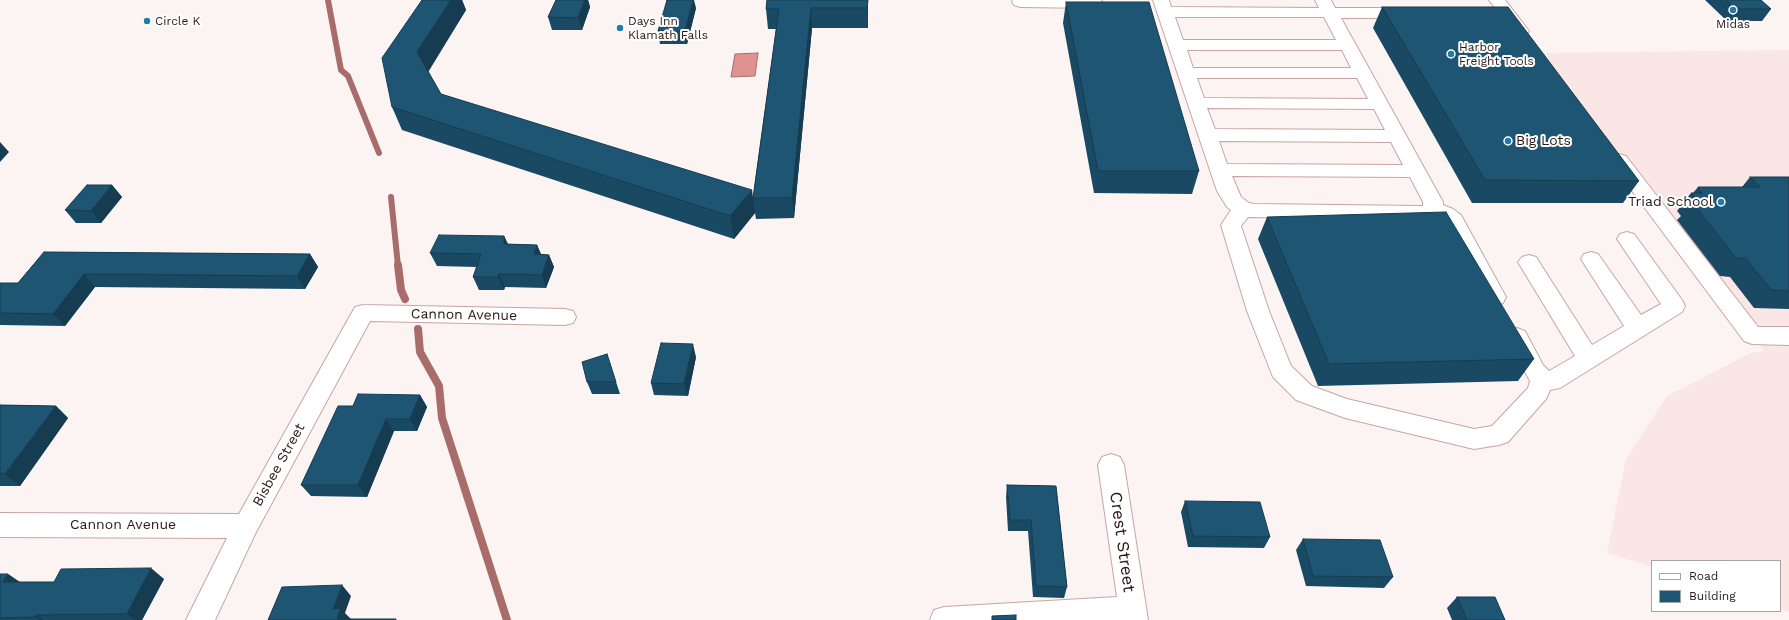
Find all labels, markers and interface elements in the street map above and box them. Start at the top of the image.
marker: Midas [1728,5,1738,15]
place label: Circle K [155,14,200,28]
place label: Days Inn Klamath Falls [628,14,708,42]
marker: Circle K [142,16,152,26]
place label: Midas [1716,17,1750,31]
marker: Days Inn Klamath Falls [615,23,625,33]
place label: Harbor Freight Tools [1459,40,1534,68]
marker: Harbor Freight Tools [1446,49,1456,59]
place label: Big Lots [1516,133,1571,149]
marker: Big Lots [1503,136,1513,146]
place label: Triad School [1628,194,1713,210]
marker: Triad School [1716,197,1726,207]
street label: Cannon Avenue [411,306,517,324]
street label: Bisbee Street [249,421,309,509]
street label: Crest Street [1105,490,1139,594]
street label: Cannon Avenue [70,517,176,533]
legend [1651,560,1781,612]
text: Road [1689,569,1718,583]
text: Building [1689,589,1736,603]

